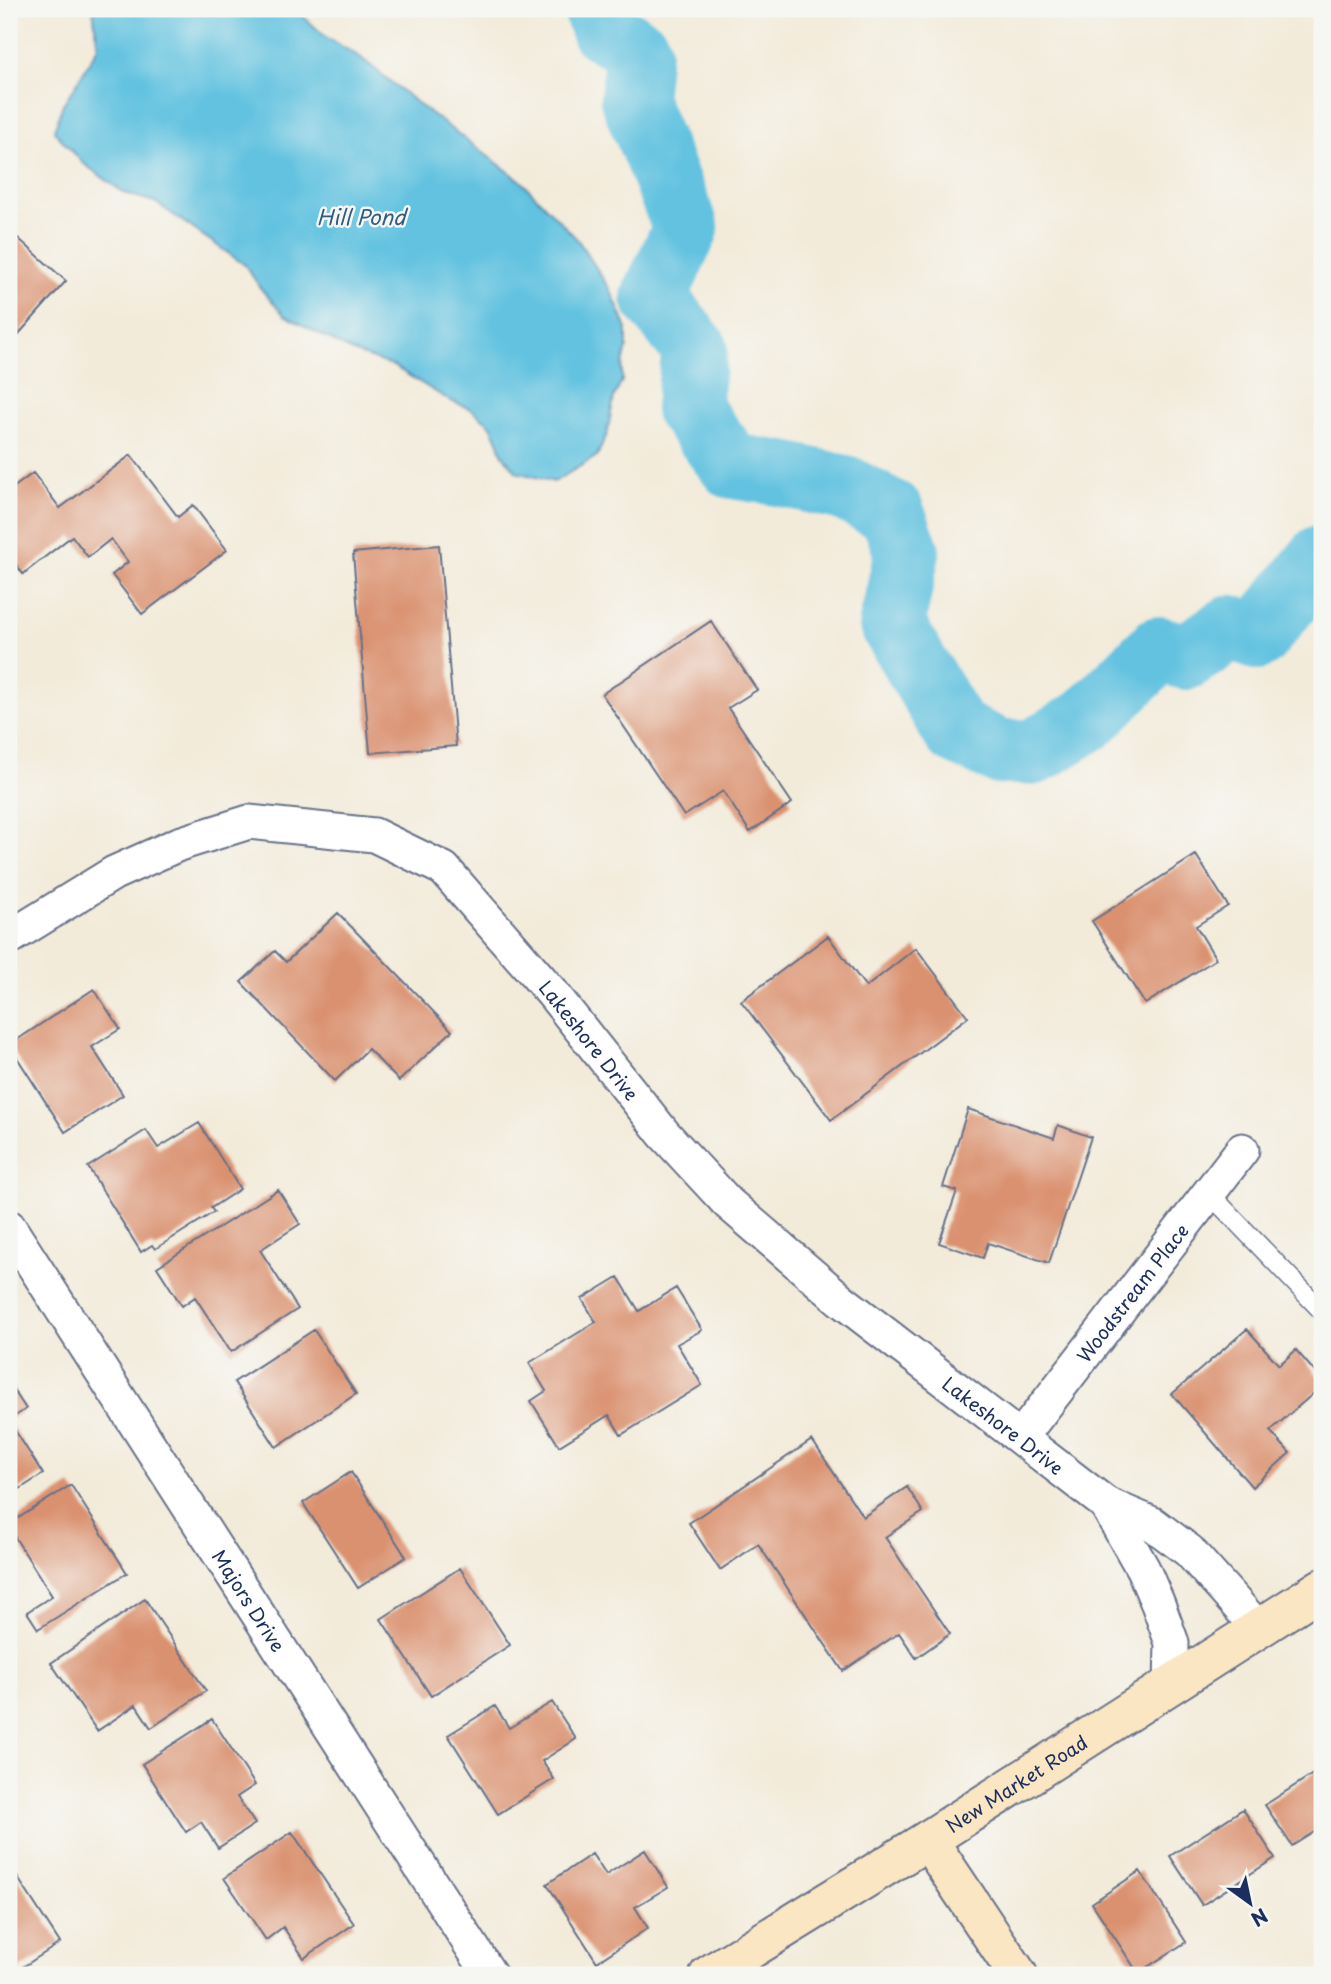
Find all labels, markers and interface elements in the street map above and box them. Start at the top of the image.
water label: Hill Pond [317,200,409,232]
street label: Lakeshore Drive [533,974,646,1106]
street label: Woodstream Place [1070,1218,1195,1368]
street label: Lakeshore Drive [937,1369,1070,1481]
street label: Majors Drive [206,1544,292,1657]
street label: New Market Road [940,1728,1092,1839]
north arrow [1216,1868,1286,1938]
text: N [1246,1902,1274,1934]

